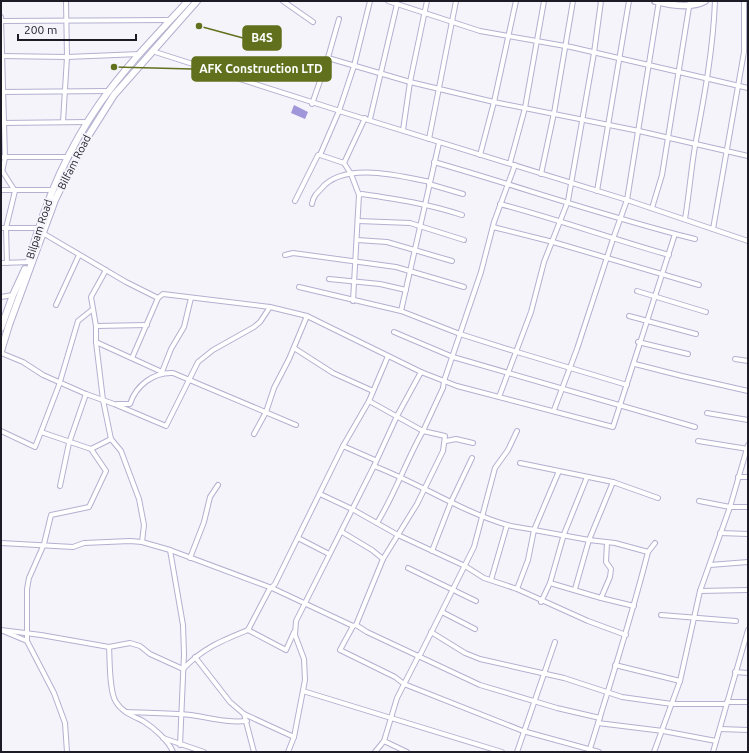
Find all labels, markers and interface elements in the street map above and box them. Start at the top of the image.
scale bar [18,16,136,42]
text: 200 m [24,23,57,36]
callout: B4S [243,26,281,50]
text: B4S [251,31,273,44]
callout: AFK Construction LTD [192,57,331,81]
text: AFK Construction LTD [199,62,323,75]
street label: Bilfam Road [55,133,93,191]
street label: Bilpam Road [24,198,54,260]

